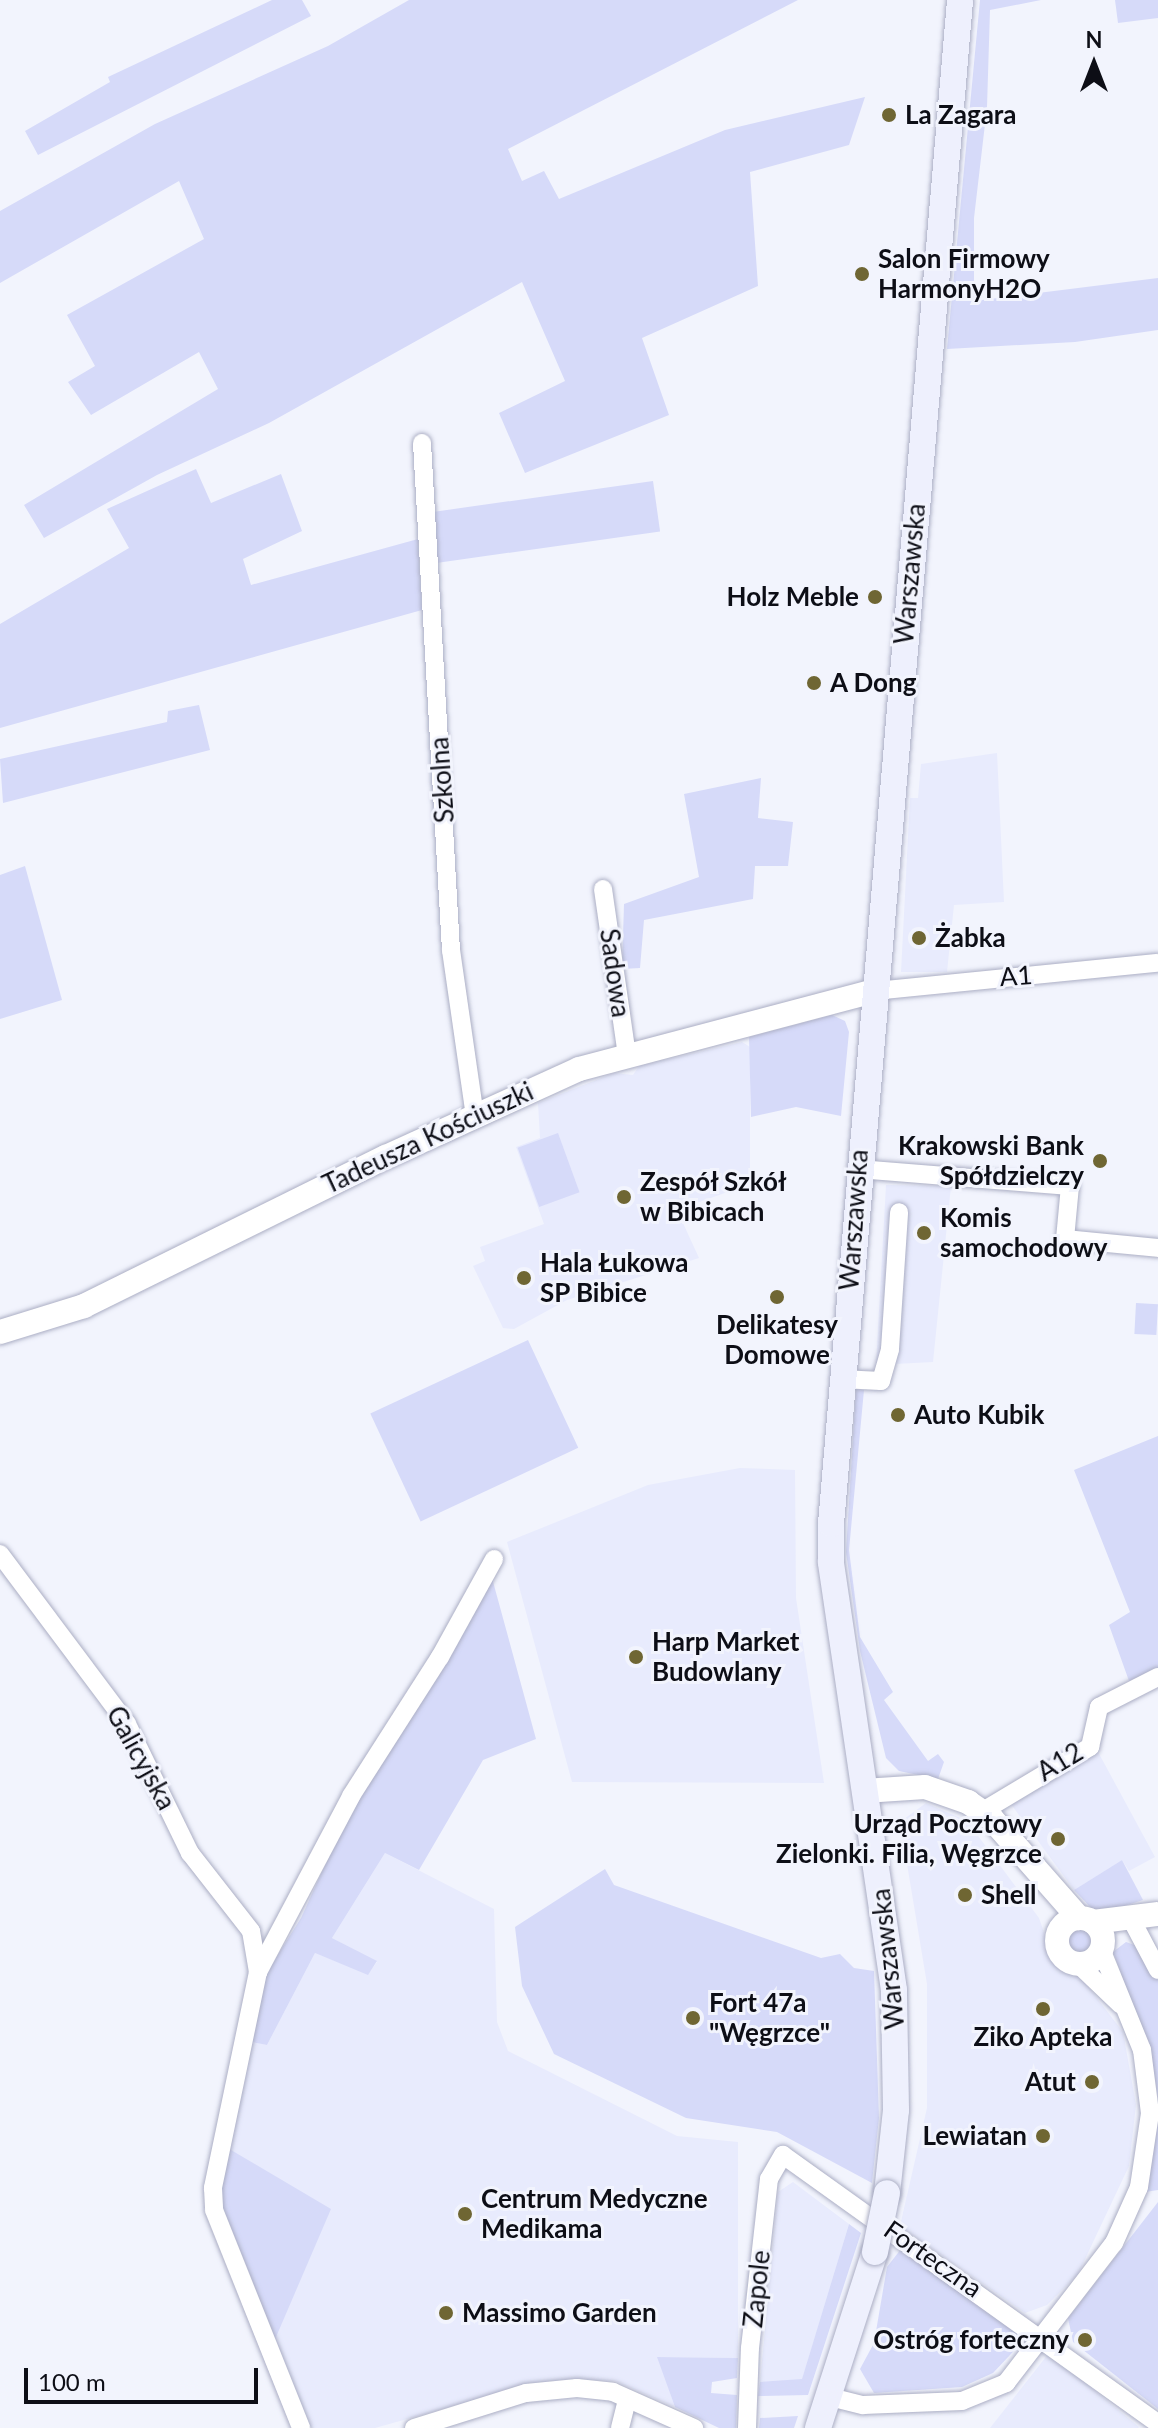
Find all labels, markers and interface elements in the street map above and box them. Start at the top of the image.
north arrow [1054,24,1134,104]
text: N [1086,26,1102,53]
place label: La Zagara [905,99,1017,131]
marker: La Zagara [880,106,898,124]
place label: Salon Firmowy HarmonyH2O [878,243,1050,304]
marker: Salon Firmowy HarmonyH2O [853,265,871,283]
street label: Warszawska [888,502,932,646]
place label: Holz Meble [727,581,859,613]
marker: Holz Meble [866,588,884,606]
place label: A Dong [830,667,917,699]
marker: A Dong [805,674,823,692]
street label: Szkolna [423,736,461,824]
place label: Żabka [935,922,1006,954]
street label: Sadowa [593,927,637,1019]
marker: Żabka [910,929,928,947]
street label: A1 [999,959,1033,993]
street label: Tadeusza Kościuszki [318,1076,538,1200]
place label: Krakowski Bank Spółdzielczy [898,1130,1084,1192]
street label: Warszawska [834,1148,874,1292]
marker: Krakowski Bank Spółdzielczy [1091,1152,1109,1170]
place label: Zespół Szkół w Bibicach [640,1166,788,1228]
marker: Zespół Szkół w Bibicach [615,1188,633,1206]
place label: Komis samochodowy [940,1202,1108,1264]
marker: Komis samochodowy [915,1224,933,1242]
place label: Hala Łukowa SP Bibice [540,1247,689,1308]
marker: Hala Łukowa SP Bibice [515,1269,533,1287]
marker: Delikatesy Domowe [768,1288,786,1306]
place label: Delikatesy Domowe [716,1309,838,1370]
place label: Auto Kubik [914,1399,1044,1431]
marker: Auto Kubik [889,1406,907,1424]
place label: Harp Market Budowlany [652,1626,799,1688]
marker: Harp Market Budowlany [627,1648,645,1666]
street label: Galicyjska [100,1701,182,1815]
street label: A12 [1031,1736,1089,1788]
place label: Urząd Pocztowy Zielonki. Filia, Węgrzce [776,1808,1042,1870]
marker: Urząd Pocztowy Zielonki. Filia, Węgrzce [1049,1830,1067,1848]
place label: Shell [981,1879,1037,1911]
marker: Shell [956,1886,974,1904]
street label: Warszawska [865,1887,911,2031]
place label: Fort 47a "Węgrzce" [709,1987,830,2048]
marker: Ziko Apteka [1034,2000,1052,2018]
marker: Fort 47a "Węgrzce" [684,2009,702,2027]
place label: Ziko Apteka [973,2021,1113,2053]
place label: Atut [1025,2066,1076,2098]
marker: Atut [1083,2073,1101,2091]
place label: Lewiatan [922,2120,1027,2152]
marker: Lewiatan [1034,2127,1052,2145]
place label: Centrum Medyczne Medikama [481,2183,708,2244]
marker: Centrum Medyczne Medikama [456,2205,474,2223]
street label: Forteczna [878,2214,988,2304]
street label: Zapole [737,2249,777,2329]
place label: Massimo Garden [462,2297,657,2329]
marker: Massimo Garden [437,2304,455,2322]
place label: Ostróg forteczny [873,2324,1069,2356]
marker: Ostróg forteczny [1076,2331,1094,2349]
scale bar [28,2352,262,2402]
text: 100 m [38,2367,106,2396]

